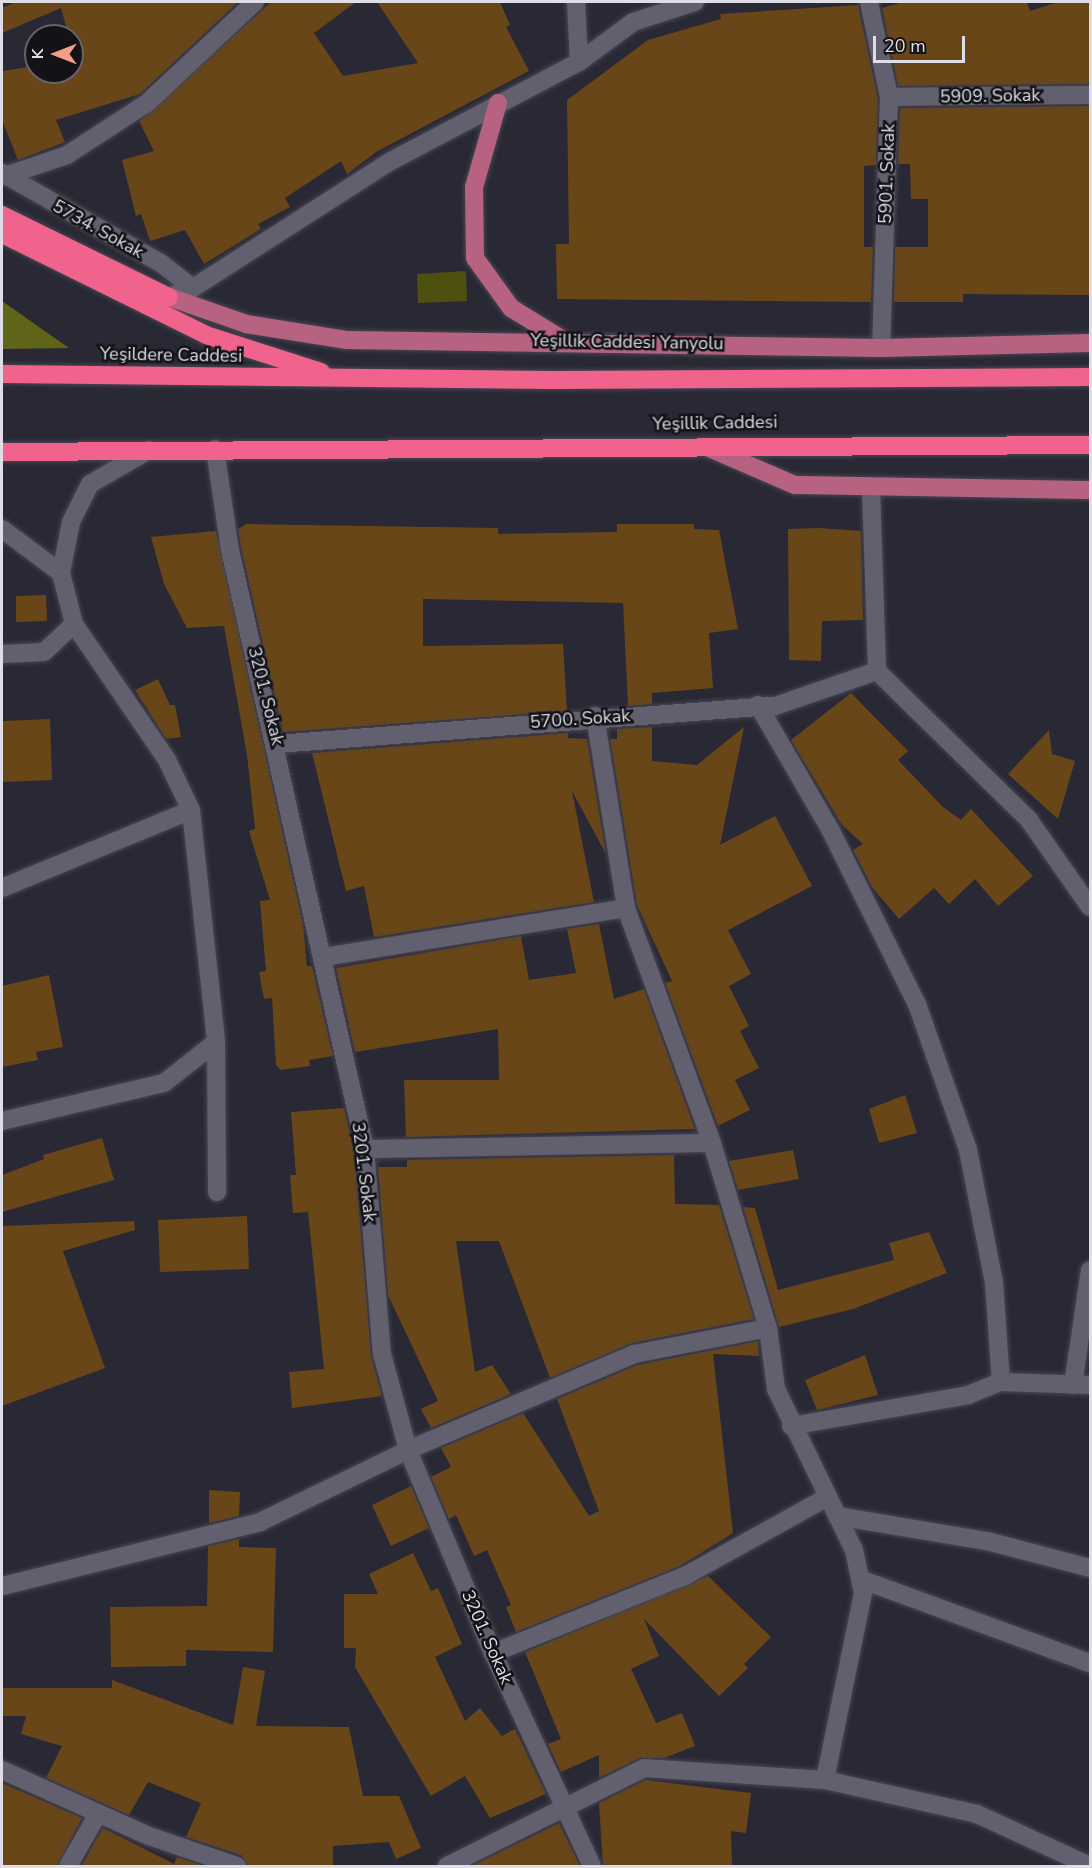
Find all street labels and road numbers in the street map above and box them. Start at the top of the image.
street label: 5909. Sokak [940,84,1040,108]
street label: 5901. Sokak [874,123,900,225]
street label: 5734. Sokak [49,195,147,263]
street label: Yeşillik Caddesi Yanyolu [530,330,724,354]
street label: Yeşildere Caddesi [100,343,242,367]
street label: Yeşillik Caddesi [652,411,778,435]
street label: 3201. Sokak [243,645,289,747]
street label: 5700. Sokak [529,705,631,733]
street label: 3201. Sokak [347,1121,381,1223]
street label: 3201. Sokak [457,1587,517,1687]

